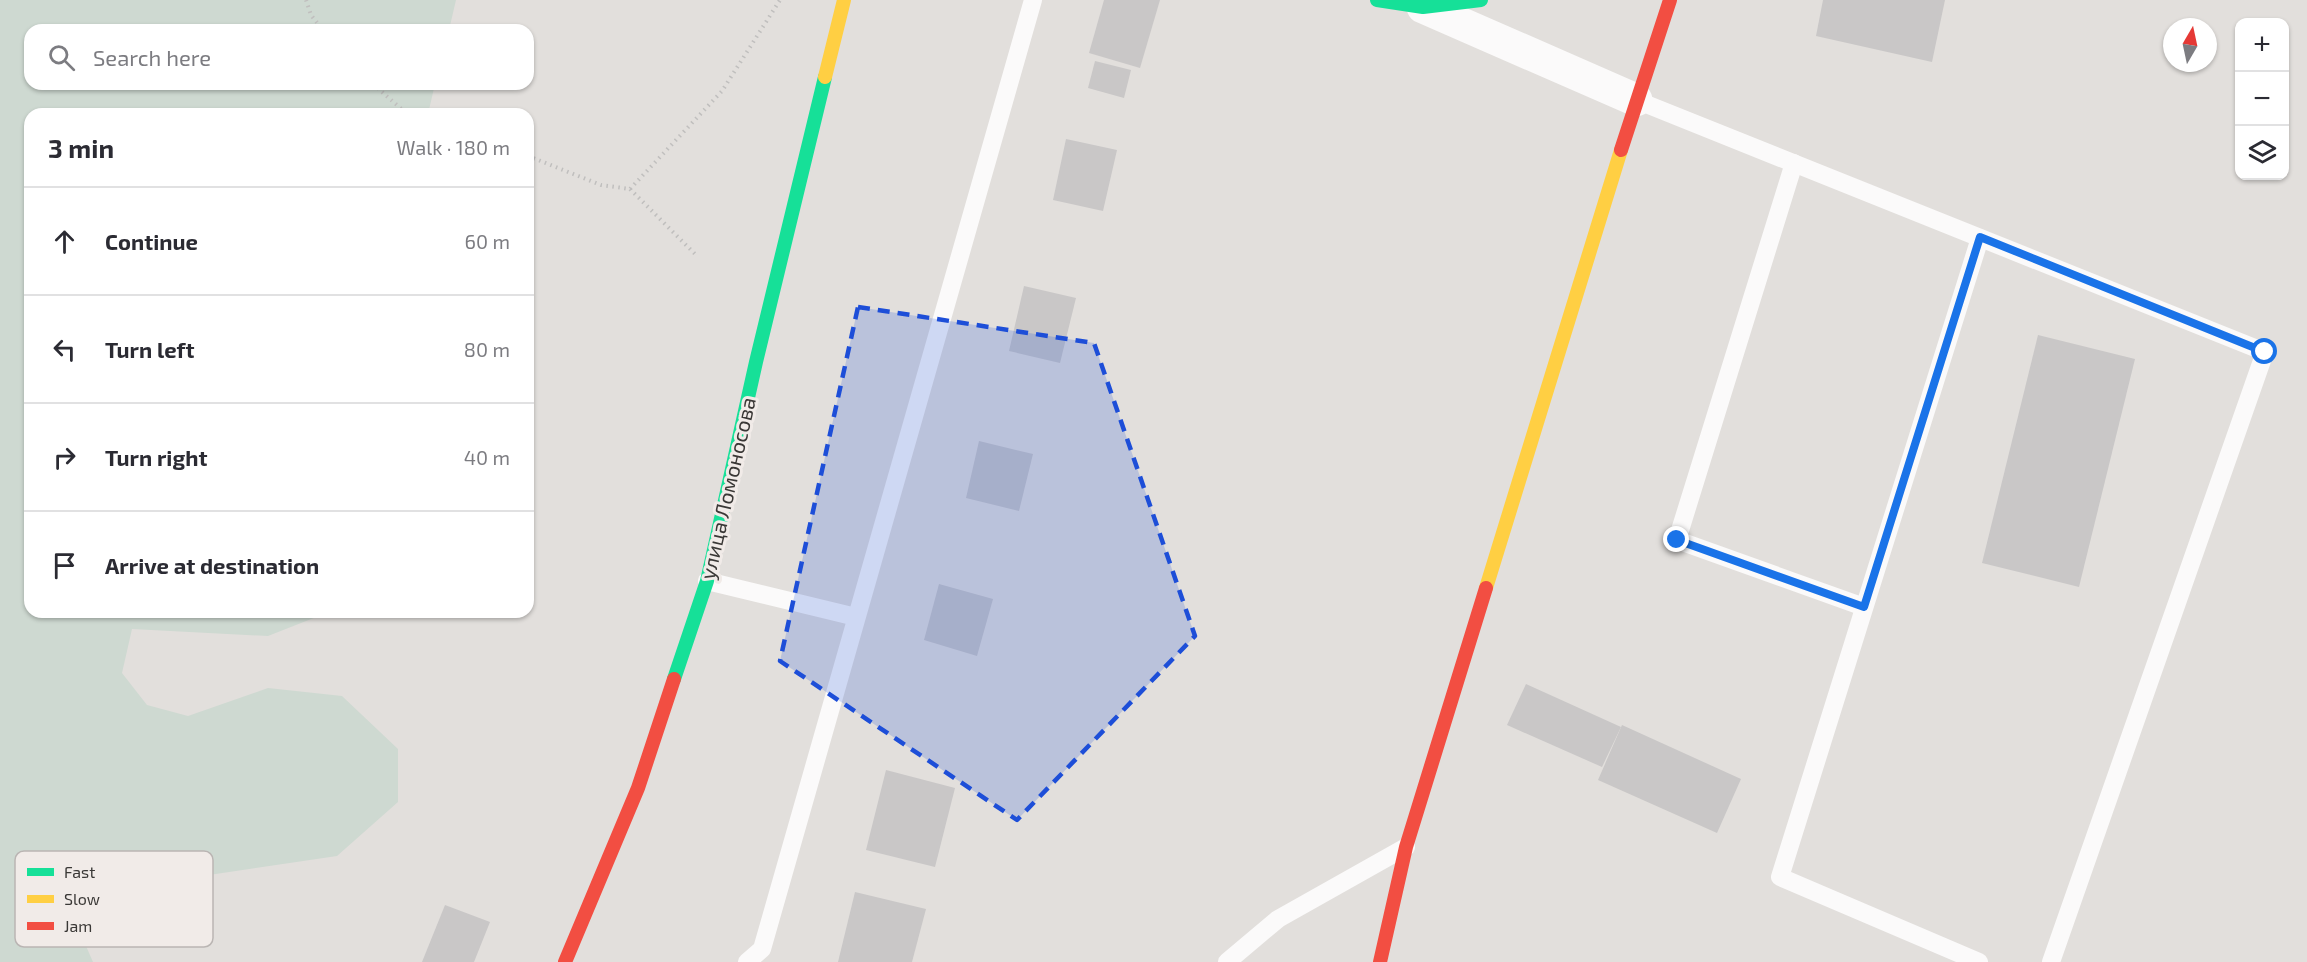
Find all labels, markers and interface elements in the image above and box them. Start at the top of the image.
north arrow [2163,18,2217,72]
map controls [2235,18,2289,180]
button: + [2235,18,2289,72]
search box [24,24,534,90]
icon: search [45,41,78,74]
text: Search here [93,44,211,70]
button: − [2235,72,2289,126]
button: layers [2235,126,2289,180]
text: 3 min [48,132,114,163]
text: Walk · 180 m [397,135,510,159]
icon: ahead [48,225,81,258]
text: Continue [105,228,198,254]
text: 60 m [465,229,510,253]
icon: left [48,333,81,366]
text: Turn left [105,336,194,362]
text: 80 m [464,337,510,361]
route start [2251,338,2277,364]
street label: улица Ломоносова [694,394,761,582]
icon: right [48,441,81,474]
text: Turn right [105,444,207,470]
text: 40 m [464,445,510,469]
route end [1663,526,1689,552]
icon: arrive [48,549,81,582]
text: Arrive at destination [105,552,319,578]
legend [15,851,213,947]
text: Fast [64,862,95,881]
text: Slow [64,889,100,908]
text: Jam [64,916,92,935]

